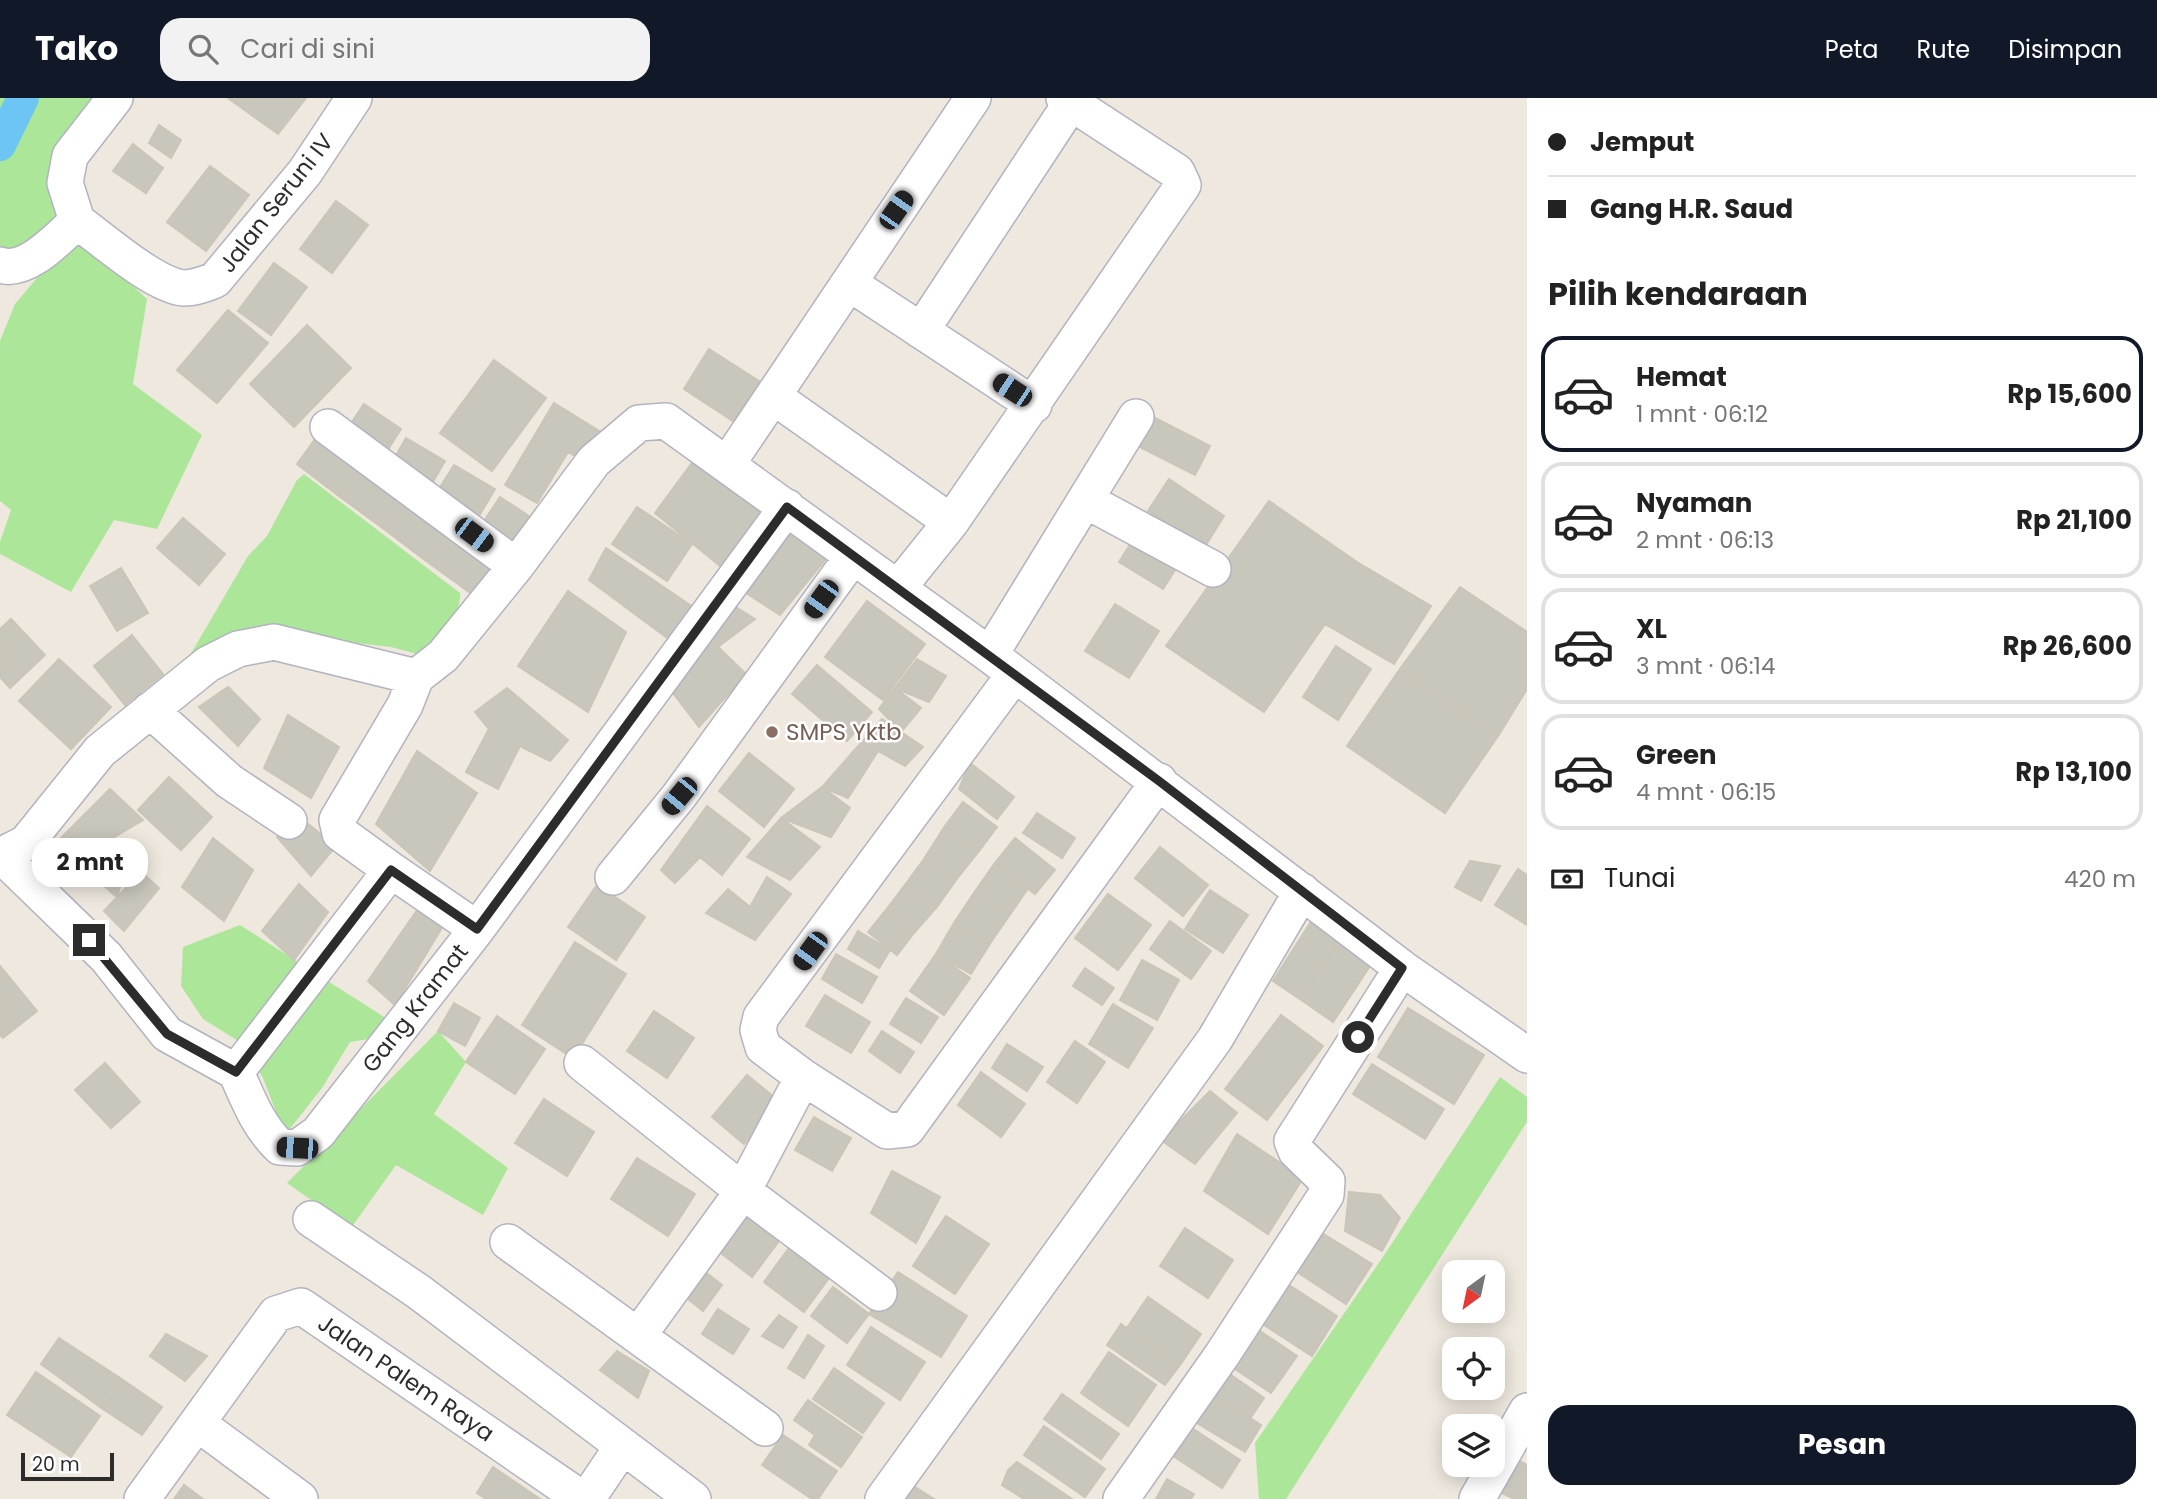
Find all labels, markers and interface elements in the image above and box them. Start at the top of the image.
search box [160,18,650,81]
text: Tako [35,25,118,72]
icon: search [184,30,222,68]
text: Cari di sini [240,31,375,67]
text: Peta [1825,33,1879,66]
text: Rute [1917,33,1970,66]
text: Disimpan [2008,33,2122,66]
text: Jemput [1590,124,1694,160]
street label: Jalan Seruni IV [211,126,341,279]
car [876,187,917,233]
text: Gang H.R. Saud [1590,191,1793,227]
text: Pilih kendaraan [1548,271,1808,316]
text: Hemat [1636,359,1727,395]
icon: car [1552,363,1615,426]
car [989,370,1036,410]
text: Rp 15,600 [2007,376,2132,412]
text: 1 mnt · 06:12 [1636,398,1768,430]
text: Nyaman [1636,485,1752,521]
icon: car [1552,489,1615,552]
text: Rp 21,100 [2016,502,2132,538]
car [451,514,498,556]
text: 2 mnt · 06:13 [1636,524,1774,556]
car [801,576,842,622]
text: XL [1636,611,1667,647]
icon: car [1552,615,1615,678]
text: Rp 26,600 [2003,628,2132,664]
text: 3 mnt · 06:14 [1636,650,1775,682]
place label: SMPS Yktb [786,716,901,748]
marker: SMPS Yktb [764,724,780,740]
text: Green [1636,737,1717,773]
icon: car [1552,741,1615,804]
text: Rp 13,100 [2015,754,2132,790]
car [658,773,701,819]
text: 4 mnt · 06:15 [1636,776,1776,808]
callout: 2 mnt [31,838,147,888]
text: 2 mnt [56,846,124,878]
icon: cash [1548,860,1586,898]
text: Tunai [1604,860,1675,896]
text: 420 m [2064,863,2136,895]
route end [73,924,105,956]
car [790,928,831,974]
street label: Gang Kramat [355,937,475,1079]
route start [1342,1021,1374,1053]
car [276,1136,319,1160]
north arrow [1442,1260,1505,1323]
map controls [1442,1260,1505,1477]
street label: Jalan Palem Raya [311,1307,501,1449]
button: locate [1442,1337,1505,1400]
button: Pesan [1548,1405,2136,1485]
button: layers [1442,1414,1505,1477]
scale bar [21,1450,114,1482]
text: 20 m [32,1451,80,1478]

